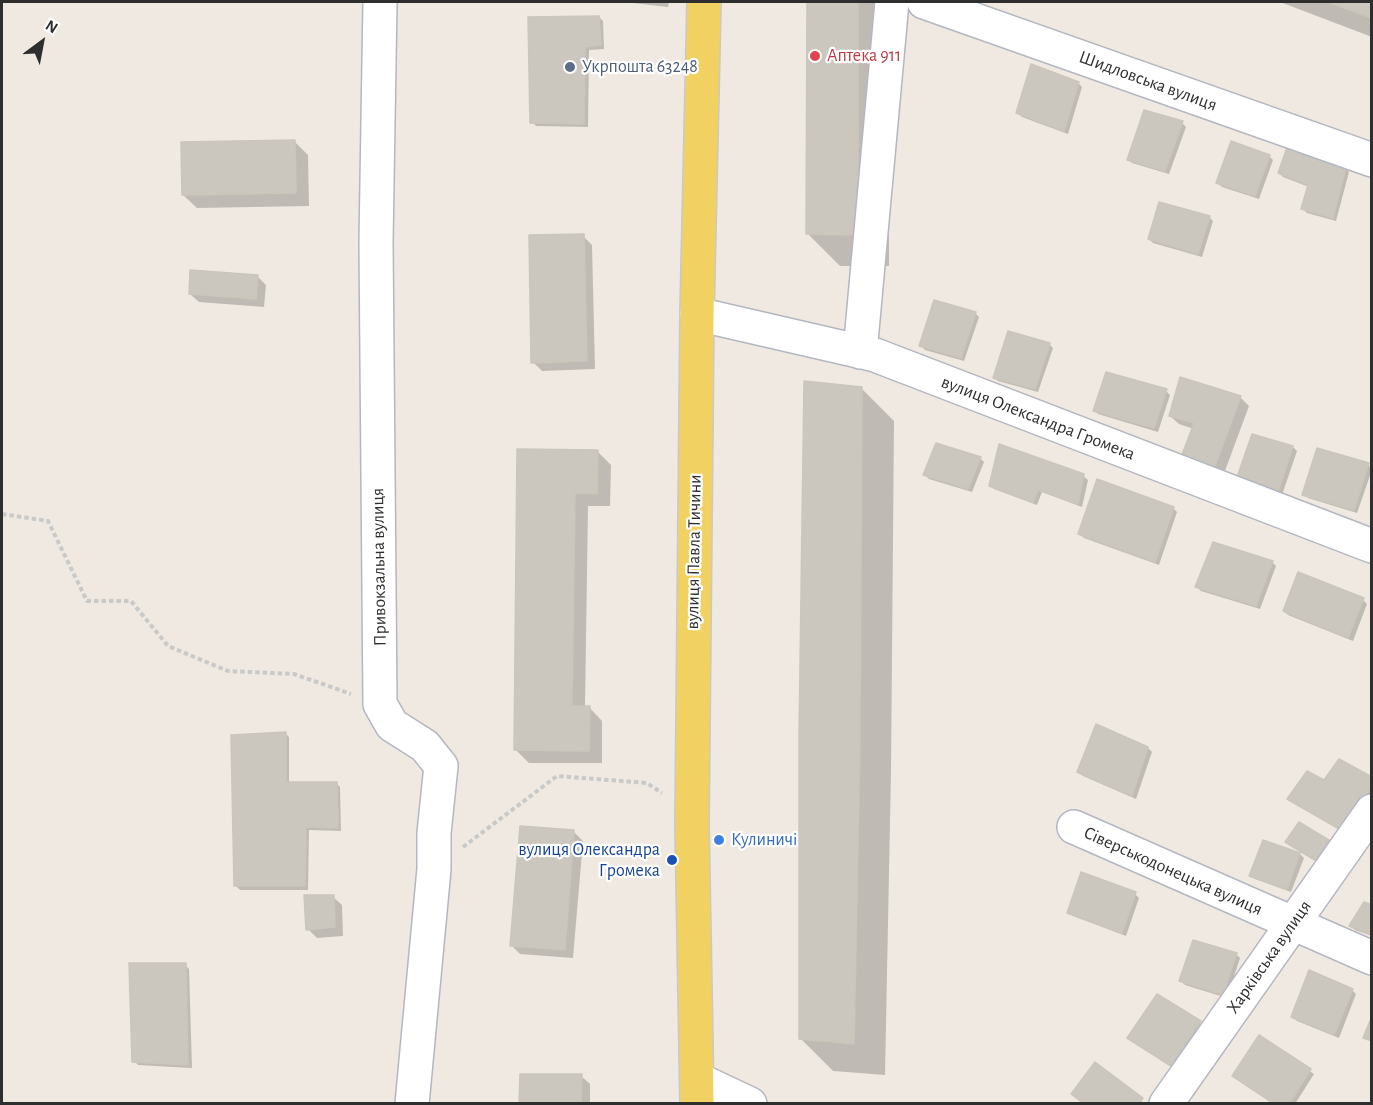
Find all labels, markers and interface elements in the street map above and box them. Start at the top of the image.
north arrow [12,12,72,72]
text: N [43,17,60,36]
place label: Аптека 911 [827,45,901,67]
street label: Шидловська вулиця [1076,46,1220,116]
marker: Аптека 911 [808,49,822,63]
place label: Укрпошта 63248 [582,56,698,78]
marker: Укрпошта 63248 [563,60,577,74]
street label: вулиця Олександра Громека [938,371,1138,465]
street label: вулиця Павла Тичини [682,474,706,630]
street label: Привокзальна вулиця [367,488,391,646]
street label: Сіверськодонецька вулиця [1080,822,1266,920]
place label: Кулиничі [731,829,797,851]
marker: Кулиничі [712,833,726,847]
place label: вулиця Олександра Громека [518,839,660,882]
marker: вулиця Олександра Громека [665,853,679,867]
street label: Харківська вулиця [1222,896,1316,1018]

